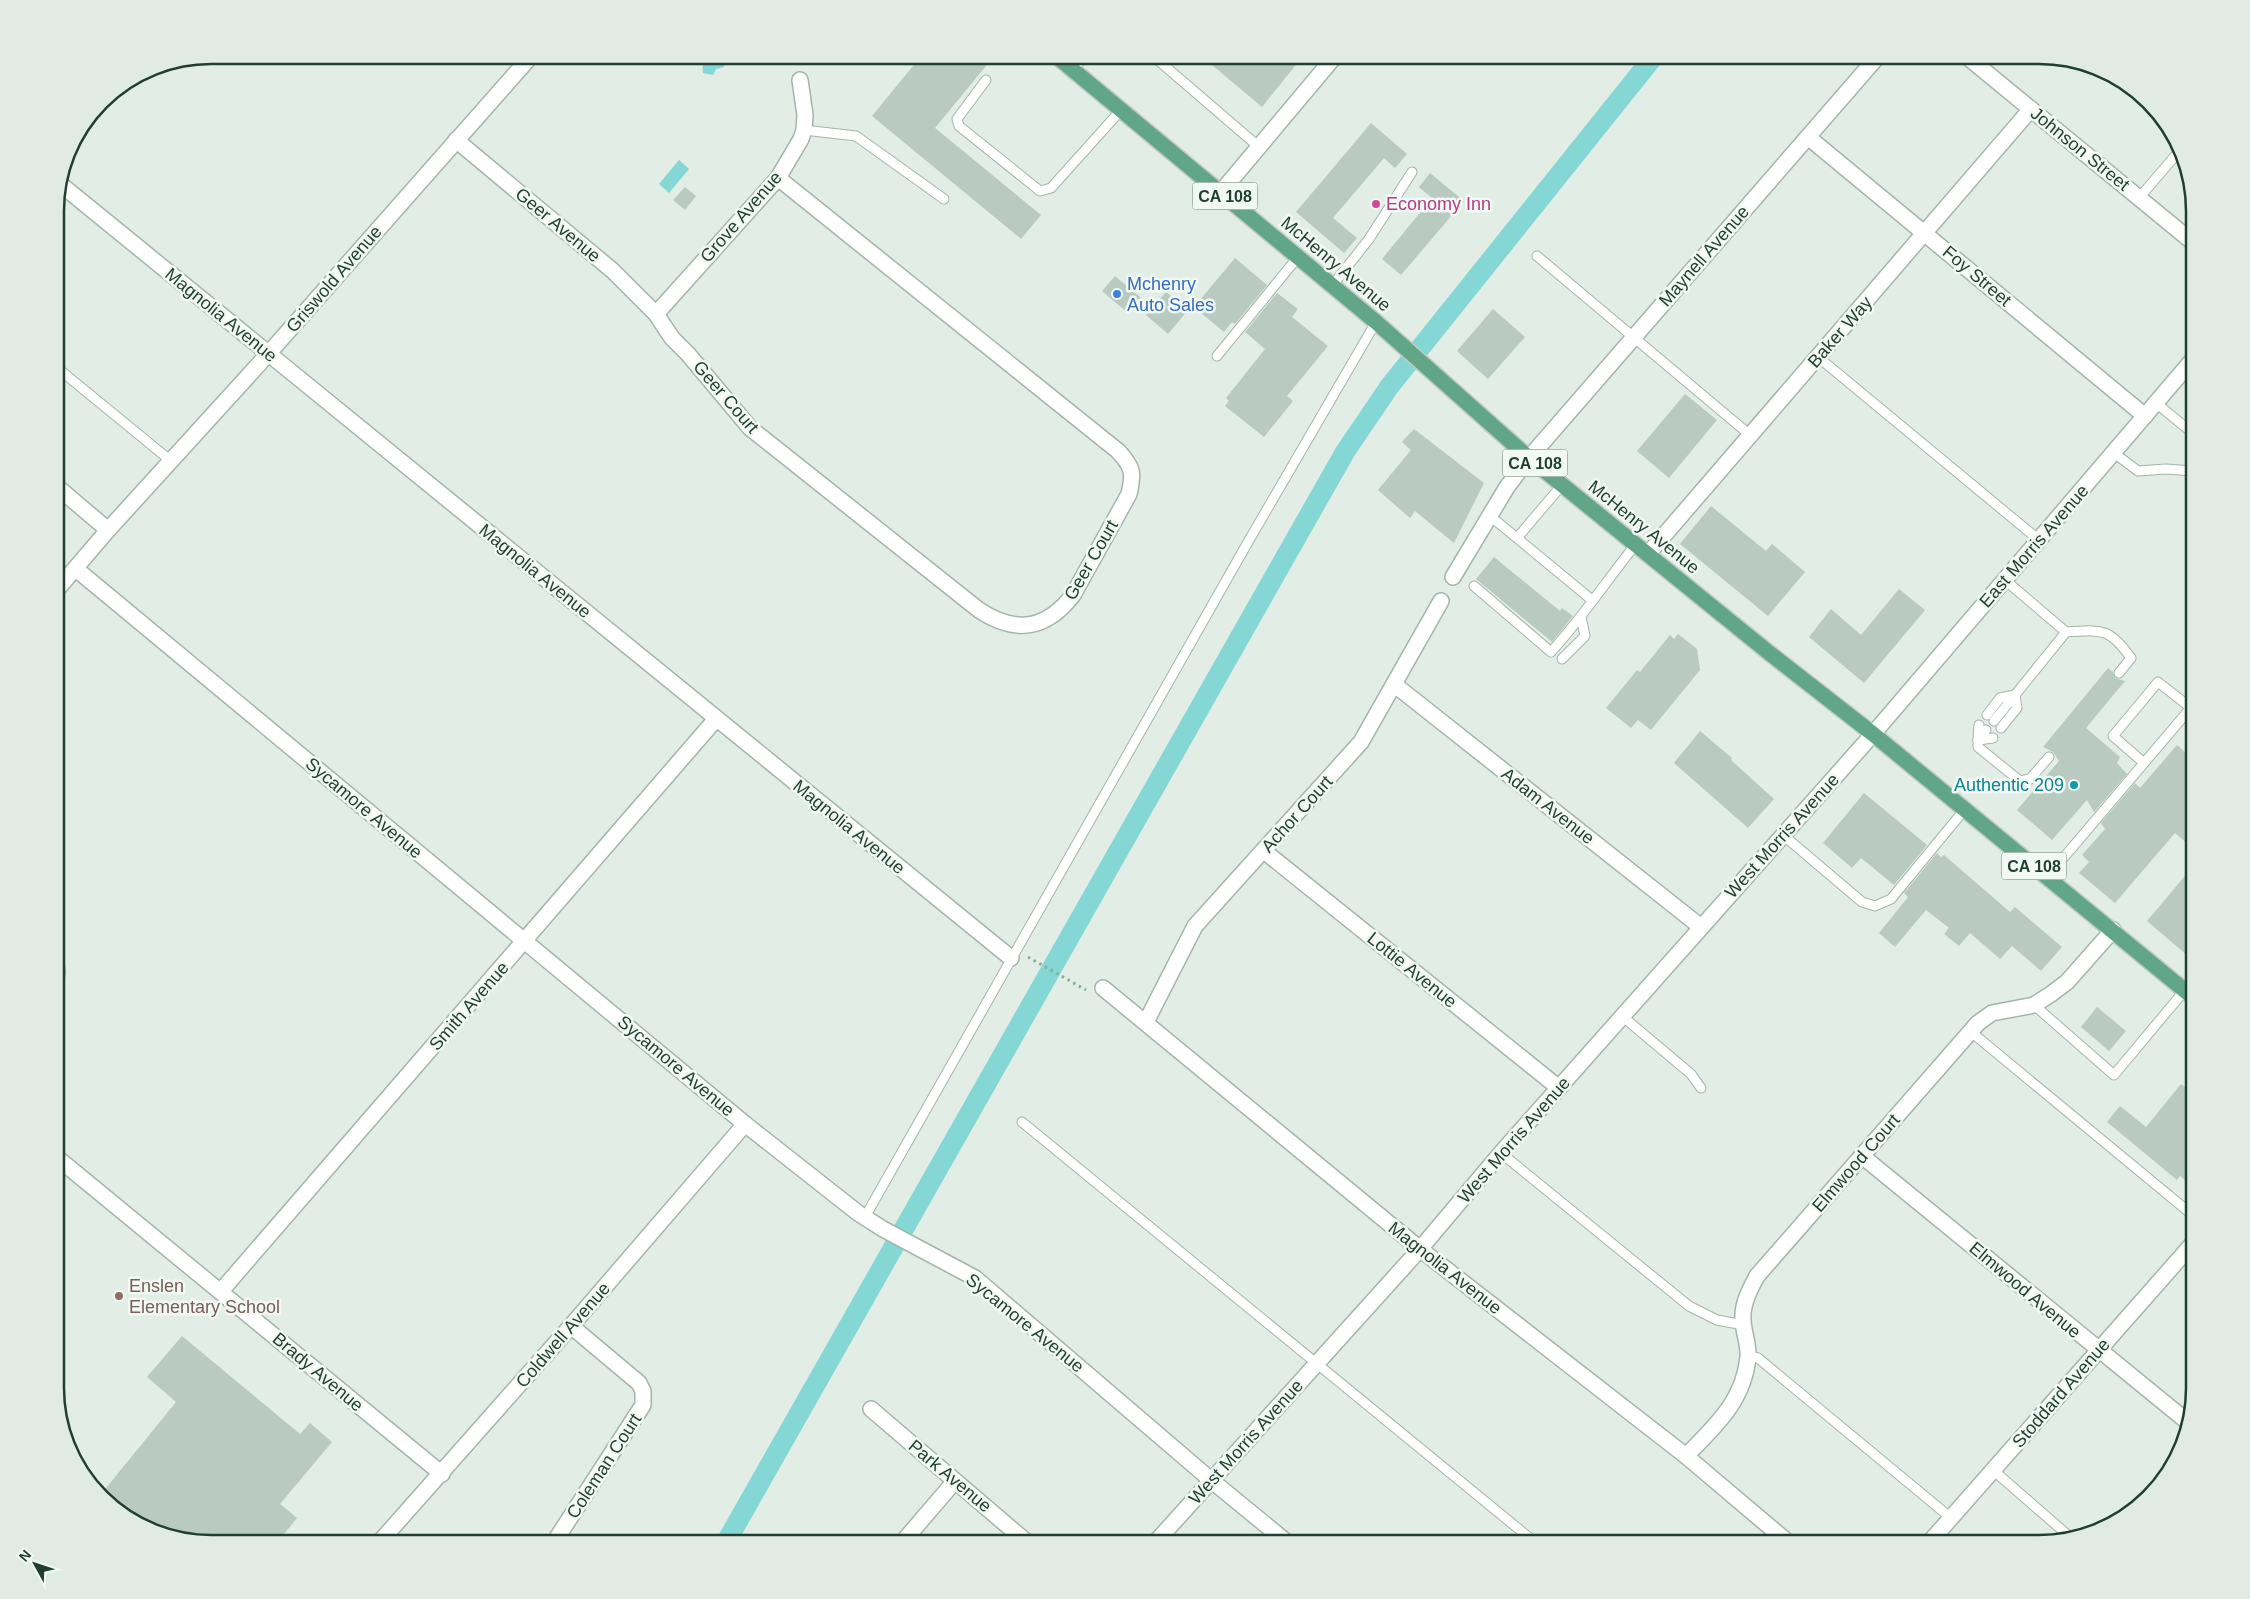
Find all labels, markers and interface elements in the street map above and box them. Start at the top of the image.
street label: Johnson Street [2027,103,2133,195]
street label: Grove Avenue [696,168,786,266]
road number: CA 108 [1192,182,1258,210]
street label: Geer Avenue [511,184,605,266]
place label: Economy Inn [1386,194,1491,214]
marker: Economy Inn [1370,198,1382,210]
street label: Maynell Avenue [1655,202,1753,310]
street label: McHenry Avenue [1277,212,1395,316]
street label: Griswold Avenue [282,222,386,336]
street label: Foy Street [1939,242,2015,310]
street label: Magnolia Avenue [161,264,281,366]
place label: Mchenry Auto Sales [1127,274,1214,315]
marker: Mchenry Auto Sales [1111,288,1123,300]
street label: Baker Way [1804,292,1876,372]
street label: Geer Court [689,357,763,437]
road number: CA 108 [1502,449,1568,476]
street label: McHenry Avenue [1585,476,1703,578]
street label: East Morris Avenue [1975,481,2093,611]
street label: Geer Court [1060,516,1122,604]
street label: Magnolia Avenue [475,520,595,622]
street label: Sycamore Avenue [302,753,426,863]
street label: Adam Avenue [1498,764,1598,848]
street label: West Morris Avenue [1721,770,1843,902]
street label: Achor Court [1257,772,1337,856]
place label: Authentic 209 [1954,775,2064,795]
street label: Magnolia Avenue [789,776,909,878]
marker: Authentic 209 [2068,779,2080,791]
road number: CA 108 [2002,852,2066,879]
street label: Lottie Avenue [1363,928,1461,1012]
street label: Smith Avenue [425,958,513,1054]
street label: Sycamore Avenue [614,1011,738,1121]
street label: West Morris Avenue [1454,1073,1574,1207]
street label: Elmwood Court [1808,1110,1904,1216]
street label: Magnolia Avenue [1385,1218,1505,1318]
street label: Elmwood Avenue [1965,1238,2085,1342]
street label: Sycamore Avenue [962,1269,1088,1377]
place label: Enslen Elementary School [129,1276,280,1317]
street label: Coldwell Avenue [512,1278,614,1392]
marker: Enslen Elementary School [113,1290,125,1302]
street label: Brady Avenue [269,1328,367,1416]
street label: Stoddard Avenue [2008,1334,2114,1452]
street label: West Morris Avenue [1185,1376,1307,1508]
street label: Coleman Court [563,1410,645,1522]
street label: Park Avenue [905,1436,995,1516]
north arrow [10,1539,60,1589]
text: N [16,1547,34,1565]

